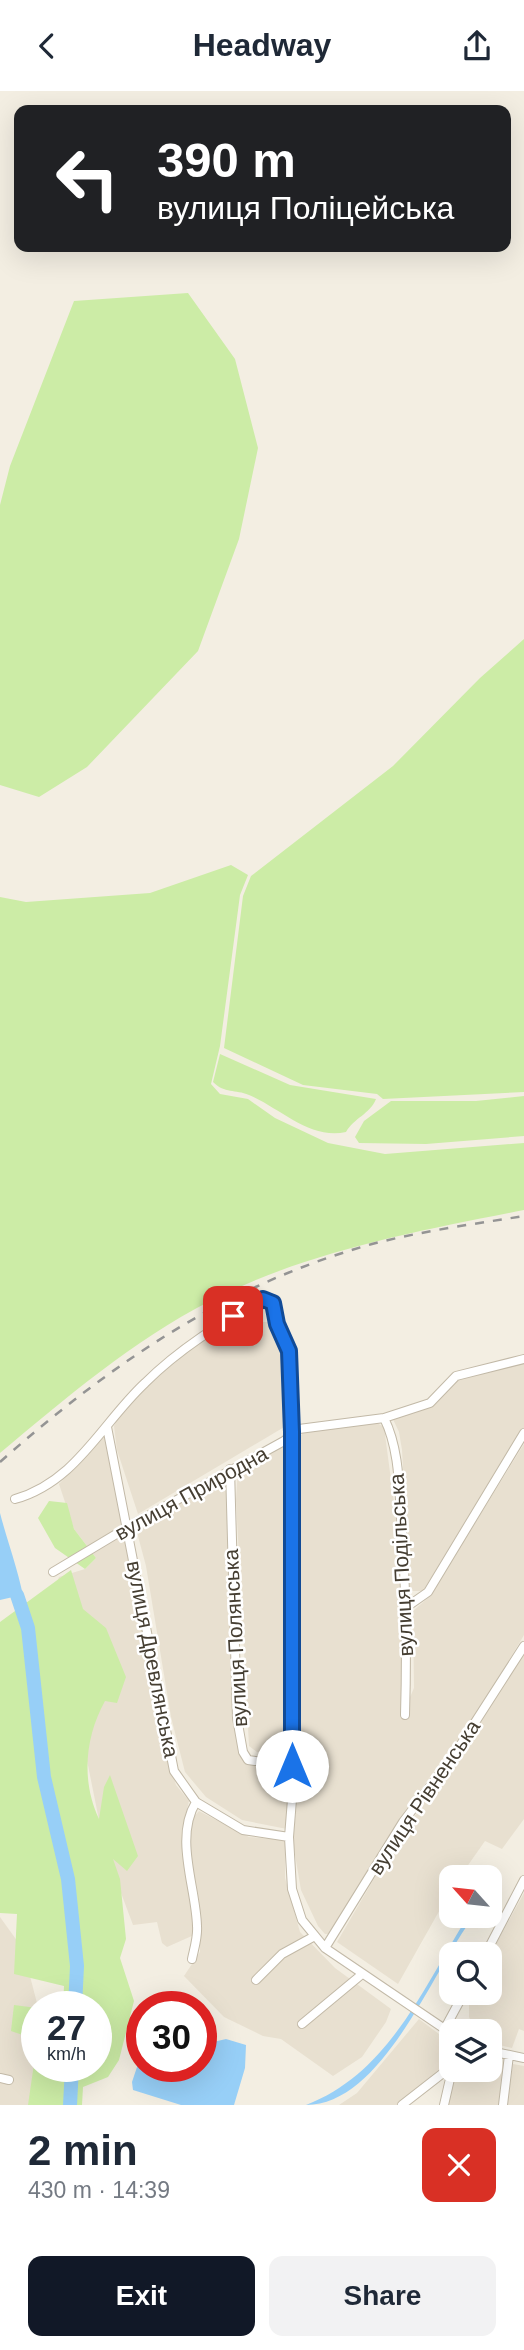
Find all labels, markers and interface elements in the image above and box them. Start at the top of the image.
icon: back [28,27,66,65]
text: Headway [193,27,331,63]
icon: share [458,27,496,65]
icon: left [42,133,133,224]
text: 390 m [157,133,296,187]
text: вулиця Поліцейська [157,190,454,226]
pin [203,1286,263,1346]
icon: arrive [214,1297,252,1335]
street label: вулиця Природна [111,1441,272,1544]
street label: вулиця Подільська [385,1473,417,1657]
street label: вулиця Полянська [219,1548,251,1728]
street label: вулиця Древлянська [123,1559,183,1760]
street label: вулиця Рівненська [364,1715,484,1879]
position arrow [255,1729,329,1803]
north arrow [439,1865,502,1929]
map controls [439,1865,502,2082]
button: search [439,1942,502,2005]
speed limit sign: 30 [126,1991,217,2082]
text: 27 [47,2008,86,2047]
button: layers [439,2019,502,2082]
text: km/h [47,2044,86,2064]
text: 2 min [28,2127,138,2174]
button: close [422,2128,496,2202]
text: 430 m · 14:39 [28,2177,170,2203]
button: Exit [28,2256,255,2336]
button: Share [269,2256,496,2336]

